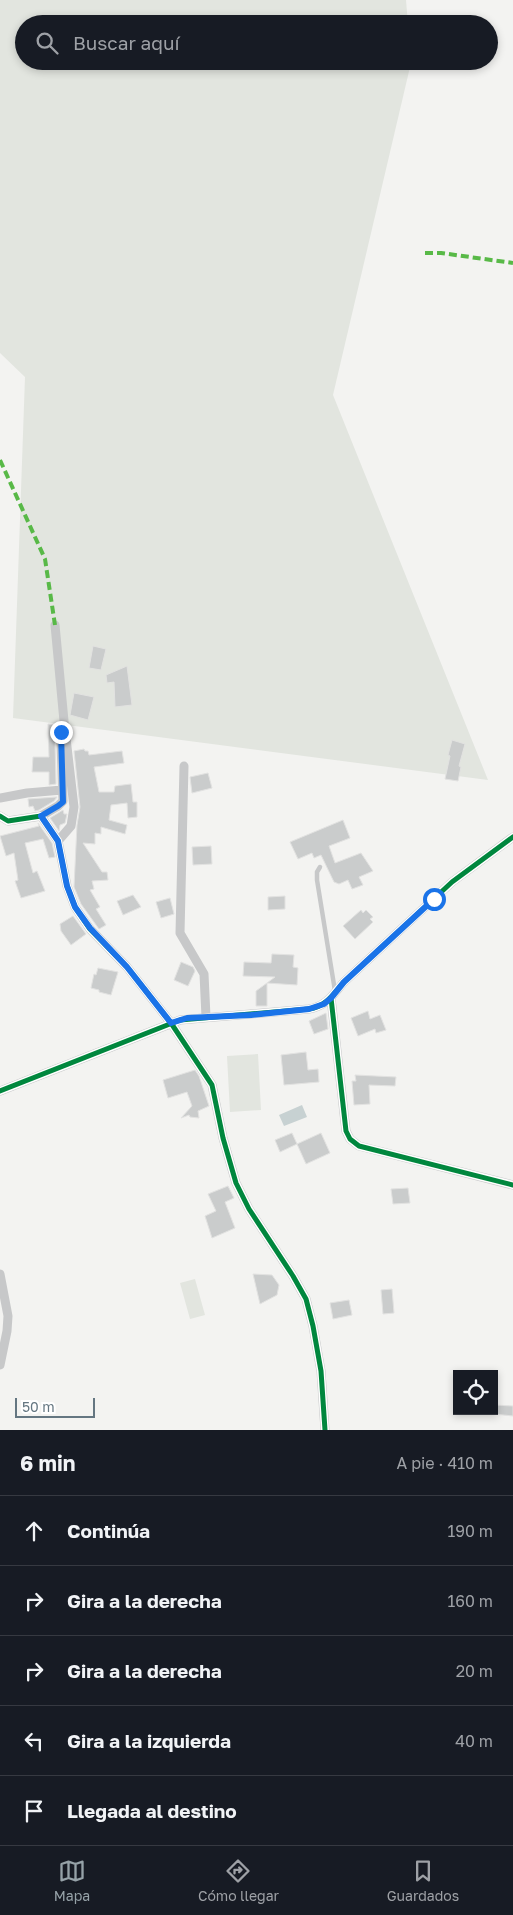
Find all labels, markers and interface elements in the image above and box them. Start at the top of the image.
search box [15,15,498,70]
icon: search [33,29,61,57]
text: Buscar aquí [73,31,180,54]
route end [50,721,73,744]
route start [423,888,446,911]
map controls [453,1370,498,1415]
button: locate [453,1370,498,1415]
scale bar [15,1395,95,1418]
text: 50 m [22,1398,55,1415]
text: 6 min [20,1450,75,1476]
text: A pie · 410 m [396,1453,493,1473]
icon: ahead [20,1517,48,1545]
text: Continúa [67,1519,150,1542]
text: 190 m [447,1521,493,1541]
icon: right [20,1587,48,1615]
text: Gira a la derecha [67,1589,222,1612]
text: 160 m [447,1591,493,1611]
icon: right [20,1657,48,1685]
text: Gira a la derecha [67,1659,222,1682]
text: 20 m [456,1661,493,1681]
icon: left [20,1727,48,1755]
text: Gira a la izquierda [67,1729,231,1752]
text: 40 m [455,1731,493,1751]
icon: arrive [20,1797,48,1825]
text: Llegada al destino [67,1799,237,1822]
tab: Mapa [54,1857,90,1904]
tab: Cómo llegar [198,1857,279,1904]
tab: Guardados [387,1857,459,1904]

